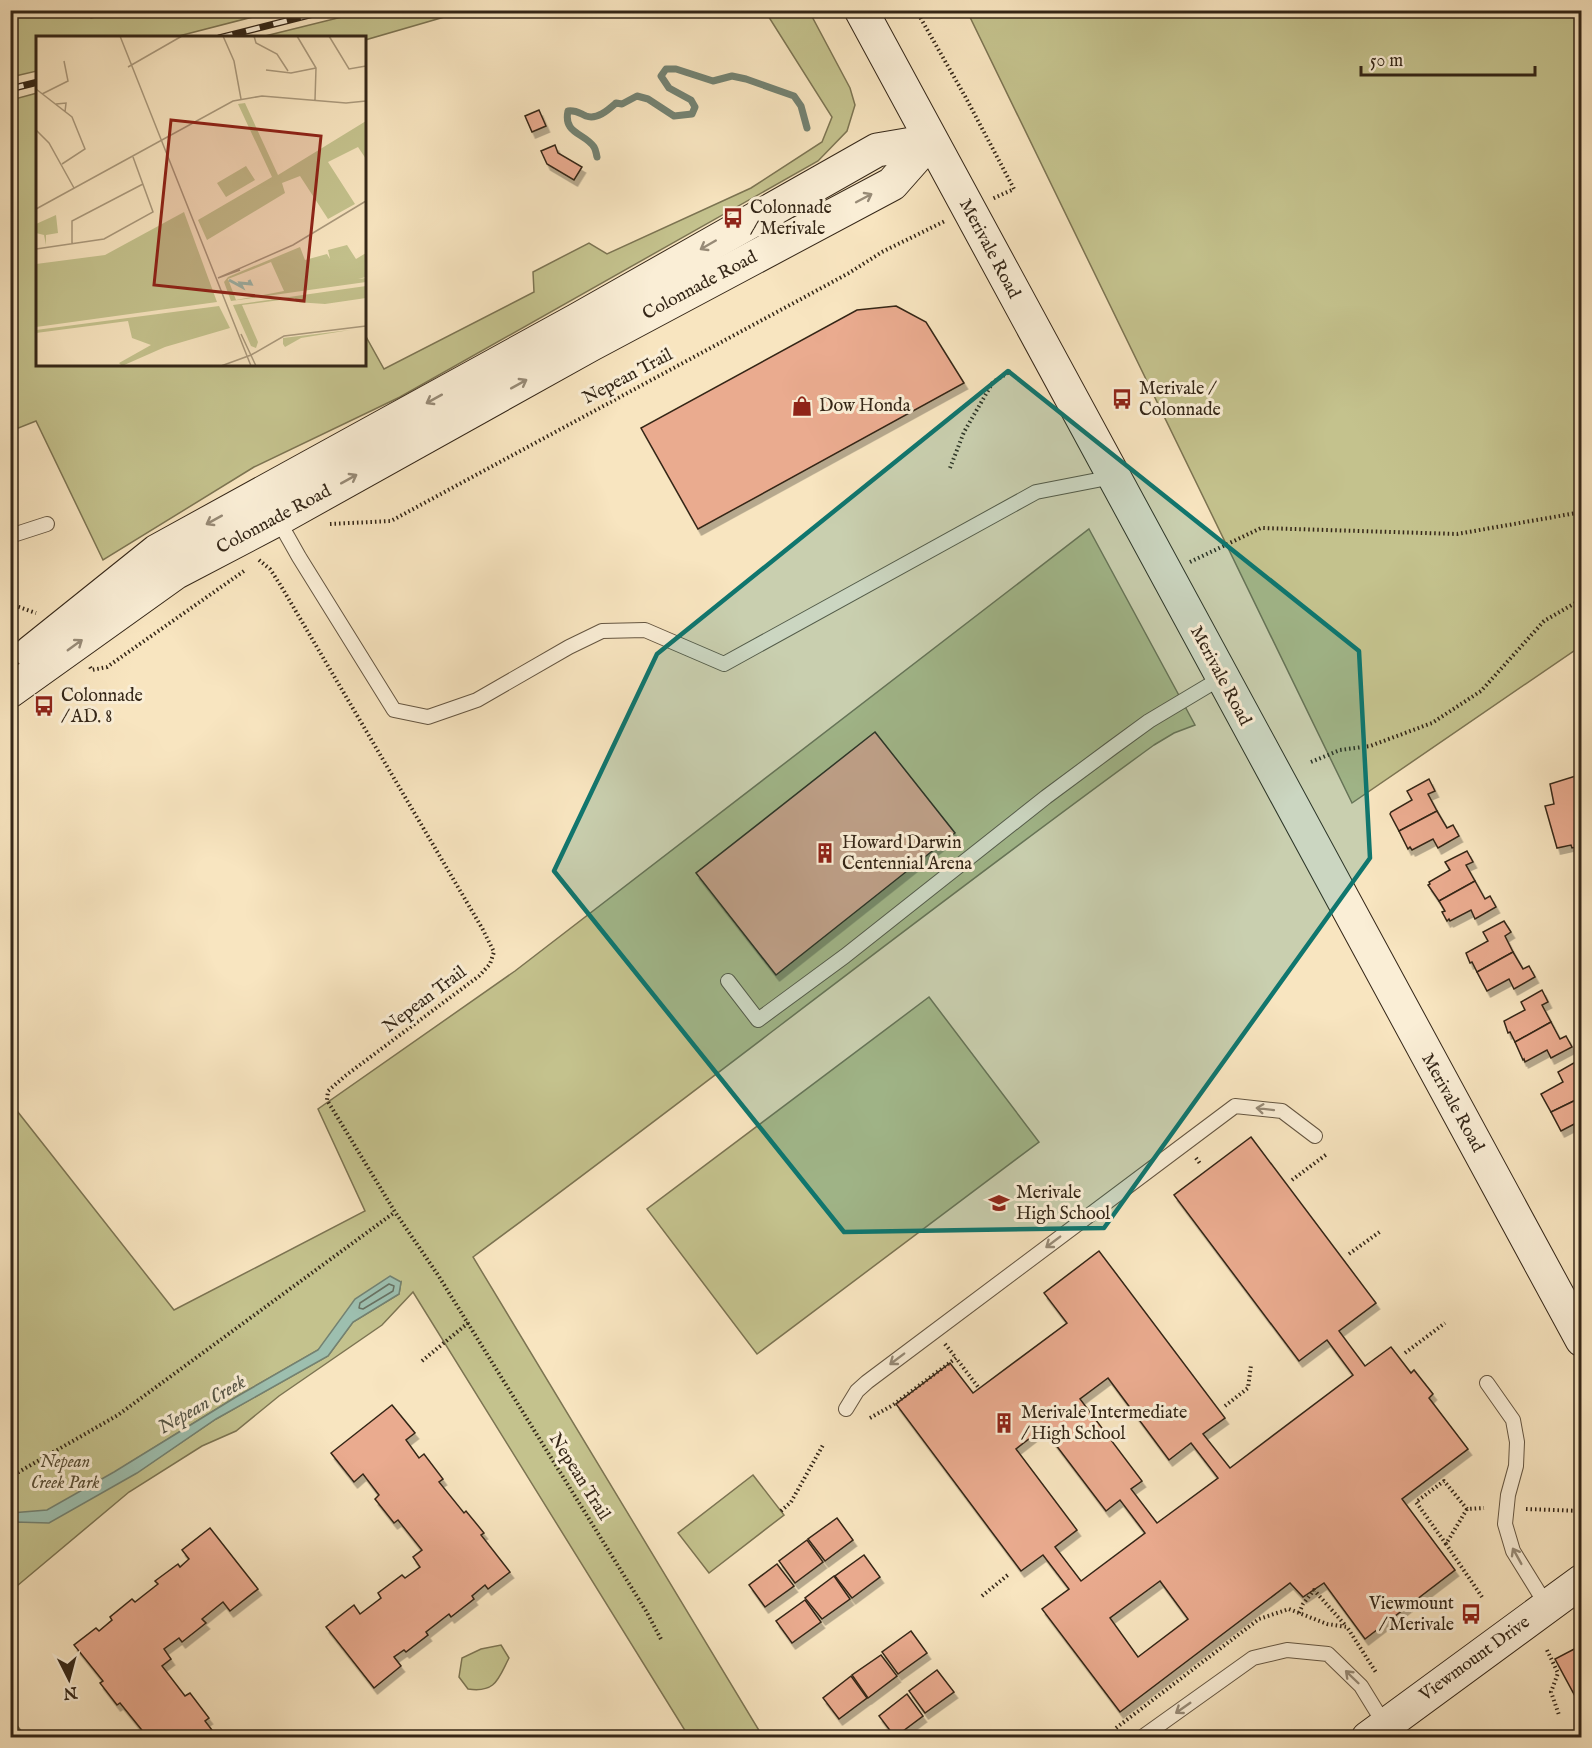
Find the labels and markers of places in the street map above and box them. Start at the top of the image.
place label: Colonnade / Merivale [750,197,832,241]
bus stop icon: Colonnade / Merivale [721,206,745,230]
place label: Merivale / Colonnade [1139,378,1221,422]
bus stop icon: Merivale / Colonnade [1110,387,1134,411]
shop icon: Dow Honda [790,394,814,418]
place label: Dow Honda [819,395,911,418]
place label: Colonnade / AD. 8 [61,685,143,729]
bus stop icon: Colonnade / AD. 8 [32,694,56,718]
place label: Howard Darwin Centennial Arena [842,832,972,876]
building icon: Howard Darwin Centennial Arena [813,841,837,865]
place label: Merivale High School [1016,1182,1110,1226]
school or university icon: Merivale High School [987,1191,1011,1215]
place label: Merivale Intermediate / High School [1021,1402,1187,1446]
building icon: Merivale Intermediate / High School [992,1411,1016,1435]
place label: Viewmount / Merivale [1368,1593,1454,1637]
bus stop icon: Viewmount / Merivale [1459,1602,1483,1626]

